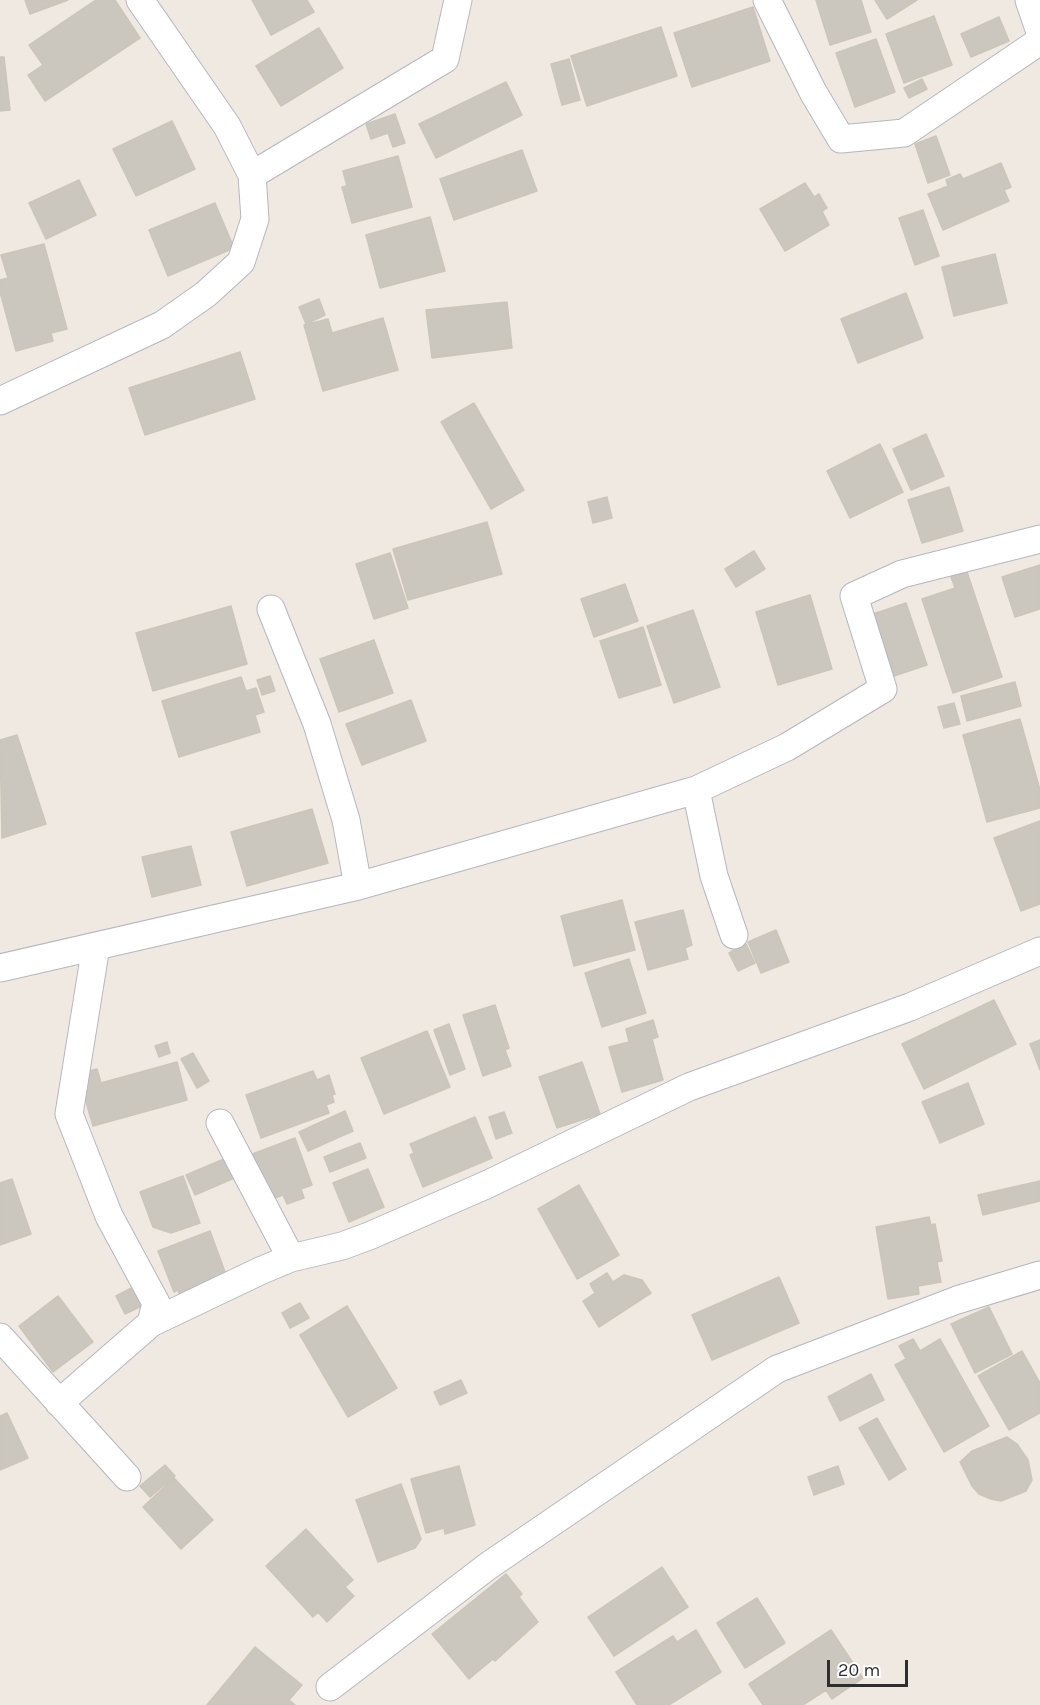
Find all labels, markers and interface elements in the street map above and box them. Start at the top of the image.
scale bar [830,1648,911,1686]
text: 20 m [838,1659,880,1681]

